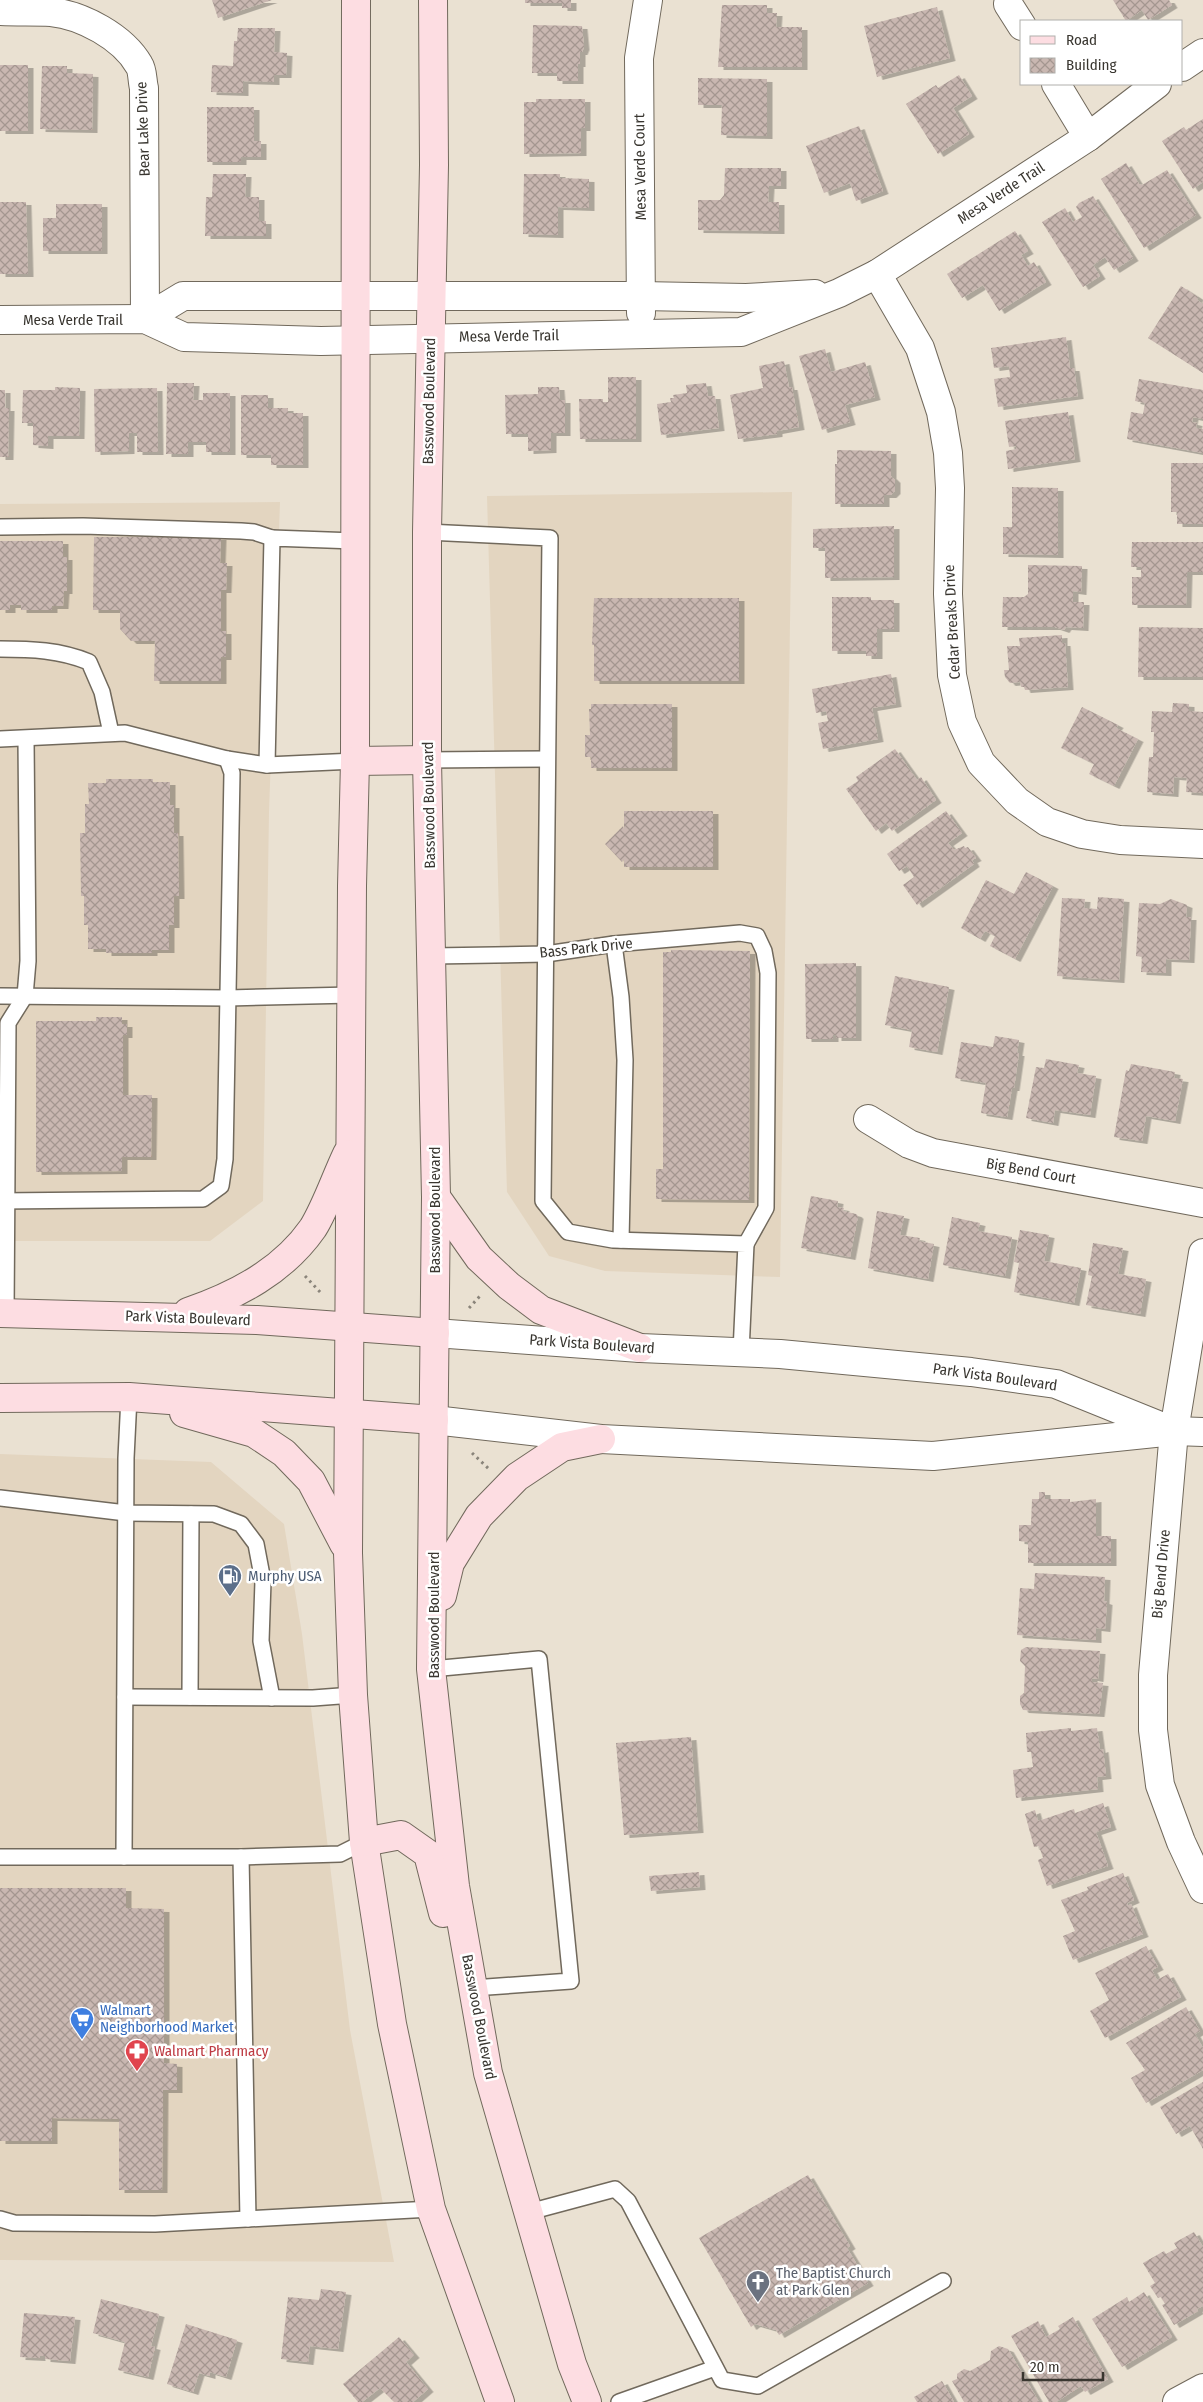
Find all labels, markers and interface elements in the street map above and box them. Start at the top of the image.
legend [1020,20,1183,85]
text: Road [1066,31,1097,49]
text: Building [1066,56,1117,74]
street label: Bear Lake Drive [132,81,154,177]
street label: Mesa Verde Court [630,113,650,221]
street label: Mesa Verde Trail [954,158,1048,228]
street label: Mesa Verde Trail [23,311,123,329]
street label: Mesa Verde Trail [459,326,559,346]
street label: Basswood Boulevard [419,337,439,465]
street label: Cedar Breaks Drive [940,564,964,680]
street label: Basswood Boulevard [419,741,439,869]
street label: Bass Park Drive [539,934,633,962]
street label: Basswood Boulevard [426,1146,444,1274]
street label: Big Bend Court [985,1154,1077,1188]
street label: Park Vista Boulevard [125,1307,251,1329]
street label: Park Vista Boulevard [529,1331,655,1357]
street label: Park Vista Boulevard [932,1359,1058,1395]
street label: Big Bend Drive [1148,1529,1174,1619]
street label: Basswood Boulevard [425,1551,443,1679]
fuel station icon: Murphy USA [217,1563,243,1597]
place label: Murphy USA [248,1567,322,1585]
street label: Basswood Boulevard [458,1953,500,2081]
place label: Walmart Neighborhood Market [100,2001,234,2036]
supermarket icon: Walmart Neighborhood Market [69,2006,95,2040]
pharmacy icon: Walmart Pharmacy [124,2038,150,2072]
place label: Walmart Pharmacy [154,2042,269,2060]
place label: The Baptist Church at Park Glen [776,2264,891,2299]
church icon: The Baptist Church at Park Glen [745,2269,771,2303]
scale bar [1023,2350,1103,2382]
text: 20 m [1030,2358,1060,2376]

